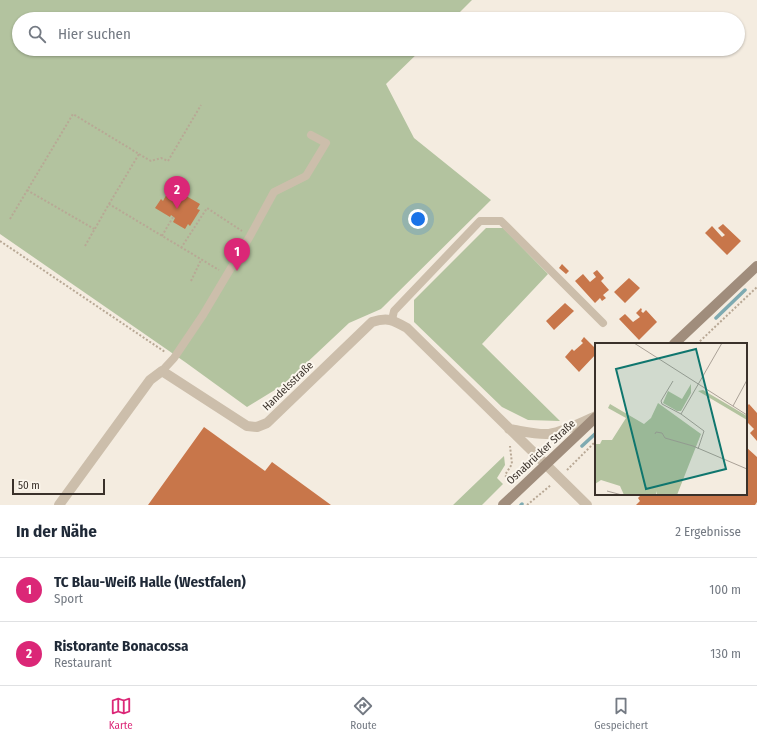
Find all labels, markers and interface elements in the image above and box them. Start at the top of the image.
search box [12,12,745,56]
icon: search [26,23,48,45]
text: Hier suchen [58,25,131,43]
pin: 2 [164,176,190,209]
your location [408,209,428,229]
pin: 1 [224,238,250,271]
inset map [595,343,747,495]
street label: Handelsstraße [260,359,316,413]
street label: Osnabrücker Straße [504,417,578,487]
scale bar [12,477,105,496]
text: 50 m [18,479,40,492]
text: In der Nähe [16,521,97,542]
text: 2 Ergebnisse [675,524,741,539]
text: TC Blau-Weiß Halle (Westfalen) [54,573,246,591]
text: 1 [26,582,32,597]
text: 100 m [709,582,741,597]
text: Sport [54,591,83,606]
text: Ristorante Bonacossa [54,637,188,655]
text: 2 [26,646,32,661]
text: 130 m [710,646,741,661]
text: Restaurant [54,655,112,670]
tab: Karte [109,695,133,732]
tab: Route [350,695,377,732]
tab: Gespeichert [594,695,648,732]

